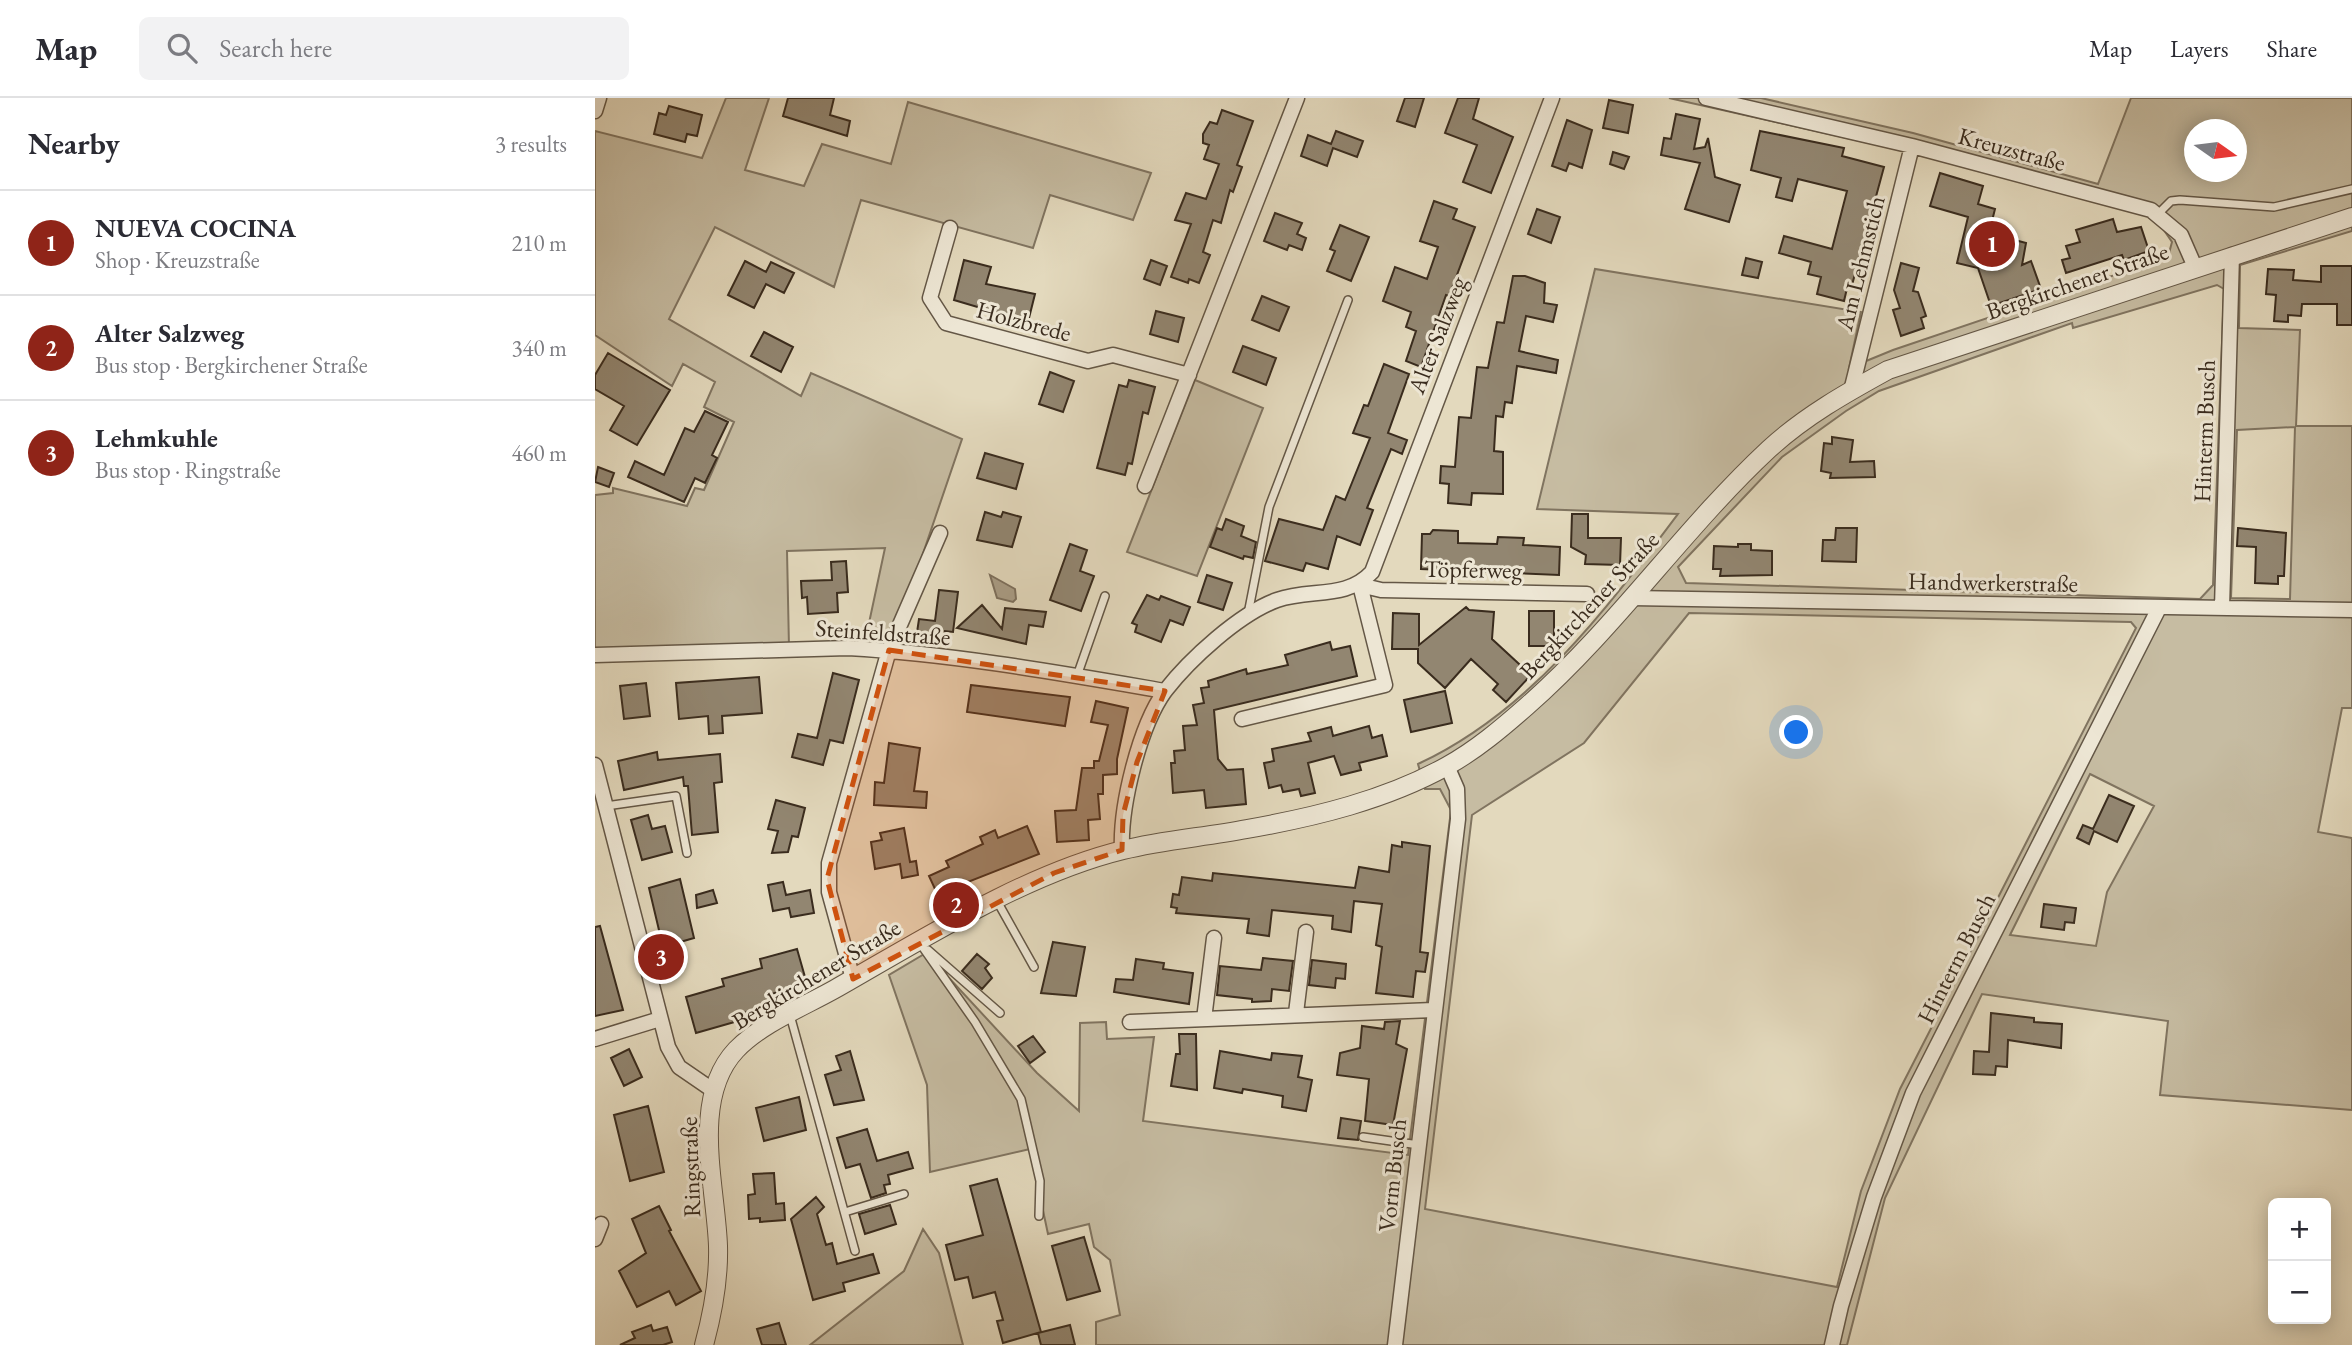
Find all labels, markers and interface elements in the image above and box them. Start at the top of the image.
search box [139,17,629,80]
text: Map [35,27,97,70]
icon: search [163,29,201,67]
text: Search here [219,31,332,65]
text: Map [2089,33,2132,64]
text: Layers [2170,33,2229,64]
text: Share [2267,33,2317,64]
north arrow [2184,119,2247,182]
street label: Kreuzstraße [1955,120,2069,178]
text: Nearby [28,124,120,163]
text: 3 results [495,129,567,159]
street label: Am Lehmstich [1828,192,1892,335]
text: NUEVA COCINA [95,211,296,245]
pin: 1 [1969,218,2015,270]
text: 1 [45,228,57,258]
text: 210 m [511,228,567,258]
street label: Bergkirchener Straße [1982,235,2172,327]
text: Shop · Kreuzstraße [95,245,260,275]
street label: Alter Salzweg [1400,271,1474,399]
street label: Holzbrede [973,294,1075,348]
text: Alter Salzweg [95,316,244,350]
text: 2 [45,333,57,363]
text: 340 m [511,333,567,363]
text: Bus stop · Bergkirchener Straße [95,350,368,380]
street label: Hinterm Busch [2186,359,2222,503]
text: Lehmkuhle [95,421,218,455]
text: 3 [45,438,57,468]
text: 460 m [511,438,567,468]
text: Bus stop · Ringstraße [95,455,281,485]
street label: Bergkirchener Straße [1512,525,1666,685]
street label: Töpferweg [1424,553,1523,585]
street label: Handwerkerstraße [1908,565,2078,599]
street label: Steinfeldstraße [814,612,952,652]
your location [1779,715,1813,749]
pin: 2 [933,879,979,931]
street label: Hinterm Busch [1910,887,2002,1029]
street label: Bergkirchener Straße [726,911,906,1037]
pin: 3 [638,931,684,983]
street label: Ringstraße [673,1116,707,1218]
street label: Vorm Busch [1371,1117,1413,1233]
map controls [2268,1198,2331,1324]
button: + [2268,1198,2331,1261]
button: − [2268,1261,2331,1324]

